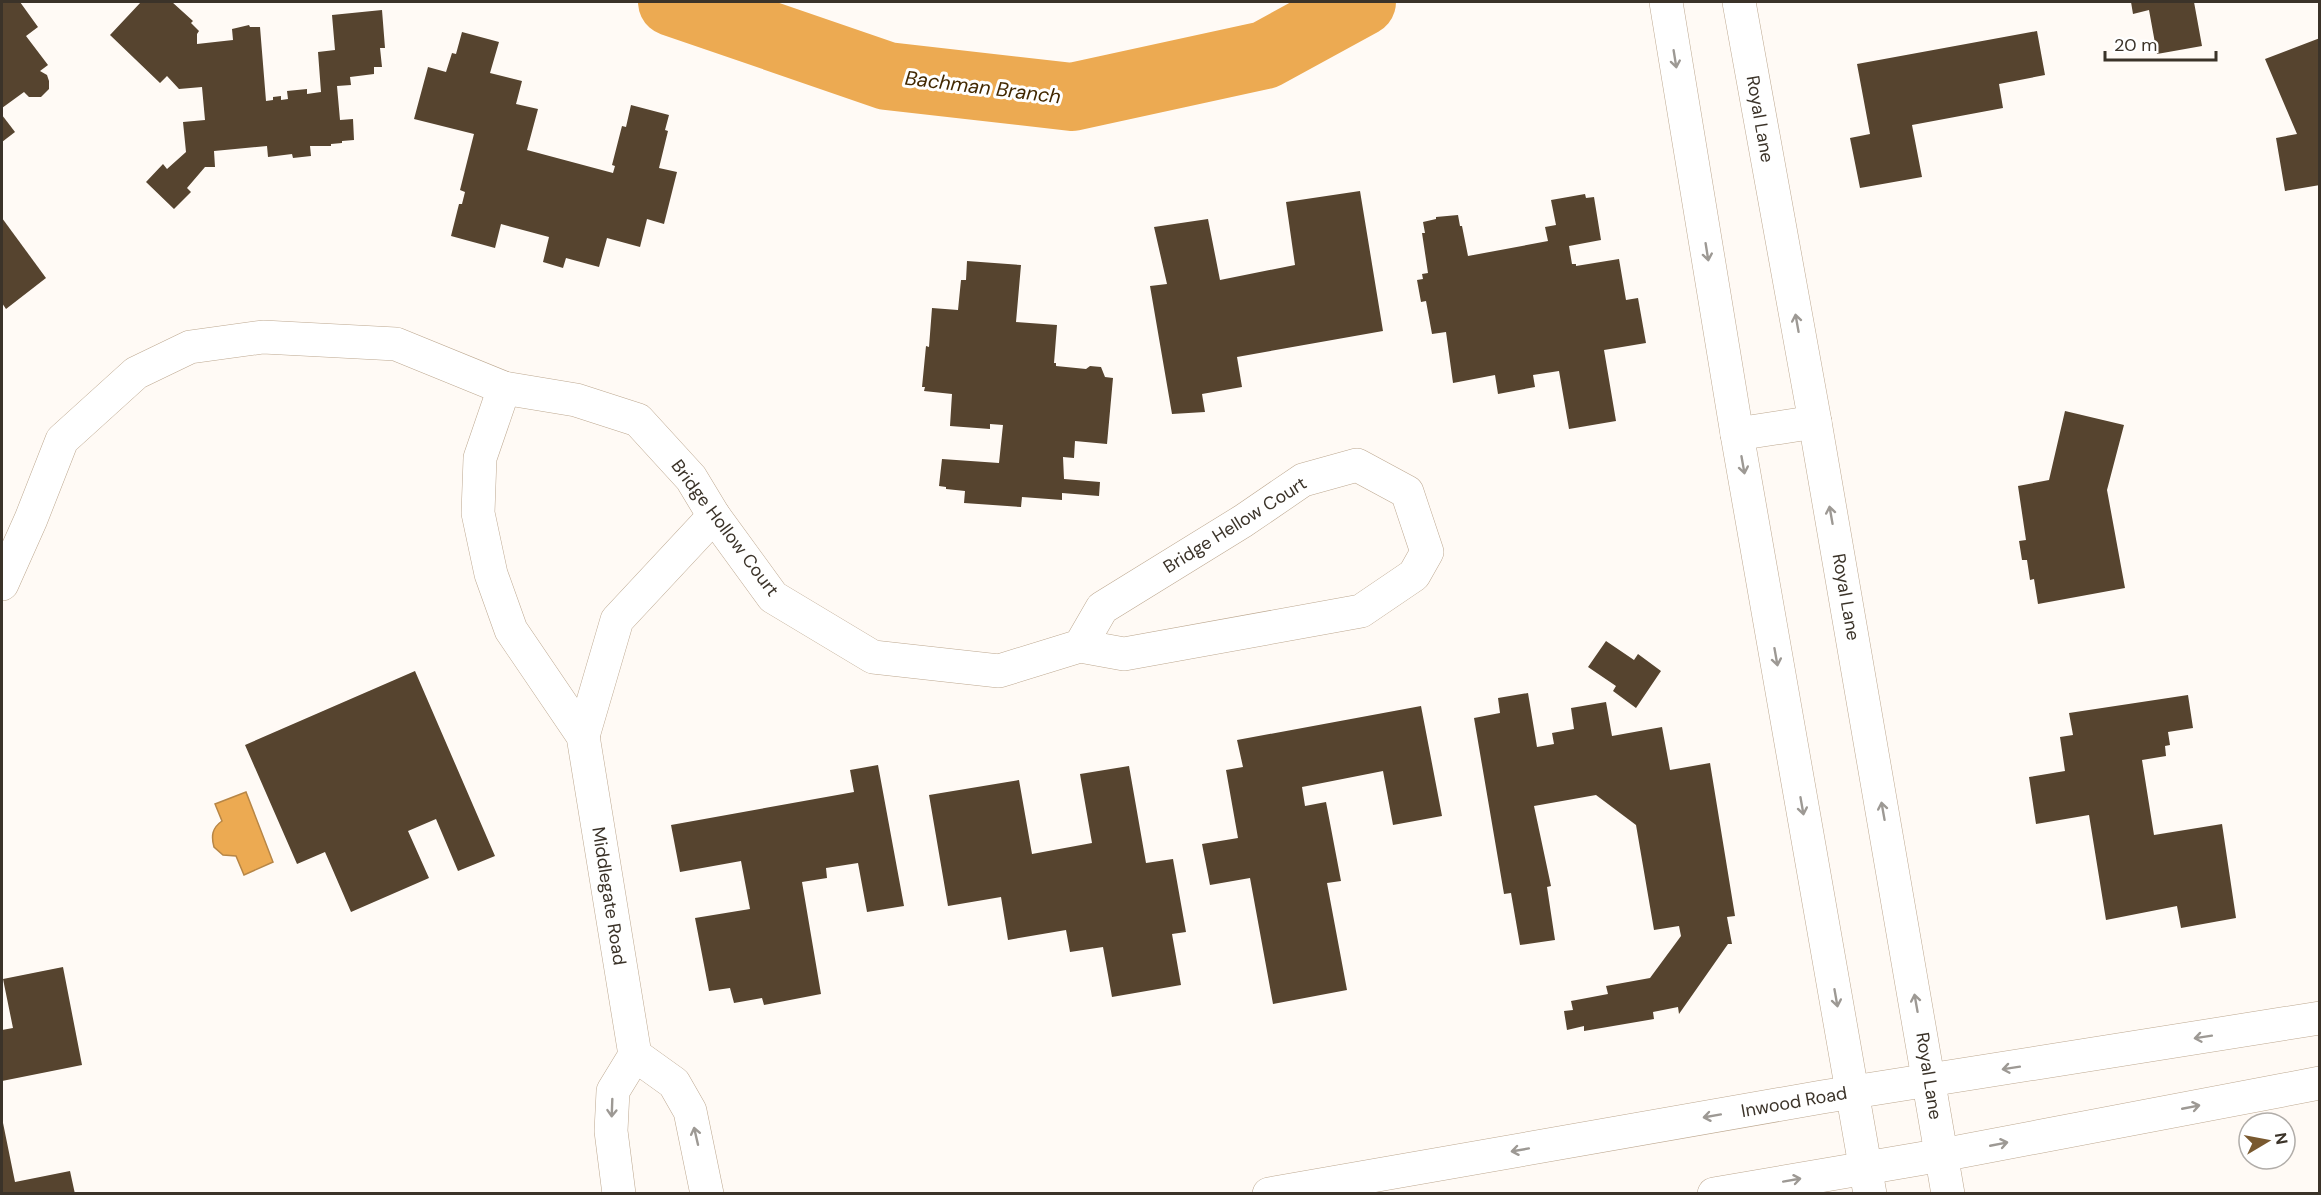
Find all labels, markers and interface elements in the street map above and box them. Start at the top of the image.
scale bar [2105,24,2216,62]
text: 20 m [2114,33,2157,57]
one-way arrow [1670,49,1681,69]
water label: Bachman Branch [904,65,1062,109]
street label: Royal Lane [1741,74,1779,164]
one-way arrow [1702,241,1713,261]
one-way arrow [1791,314,1802,333]
one-way arrow [1737,454,1748,474]
street label: Bridge Hollow Court [666,455,784,601]
street label: Bridge Hellow Court [1159,471,1311,579]
one-way arrow [1825,506,1836,526]
street label: Royal Lane [1827,552,1865,642]
one-way arrow [1771,646,1782,666]
one-way arrow [1797,796,1808,815]
one-way arrow [1877,801,1888,821]
street label: Middlegate Road [586,825,632,967]
one-way arrow [1831,988,1842,1007]
one-way arrow [1910,993,1921,1013]
street label: Royal Lane [1910,1031,1948,1121]
one-way arrow [2194,1031,2214,1042]
one-way arrow [2002,1062,2021,1073]
street label: Inwood Road [1739,1081,1849,1123]
one-way arrow [606,1097,618,1117]
one-way arrow [2180,1101,2200,1112]
one-way arrow [1703,1111,1723,1122]
north arrow [2237,1111,2297,1171]
one-way arrow [690,1127,701,1146]
text: N [2270,1131,2293,1146]
one-way arrow [1989,1138,2008,1149]
one-way arrow [1511,1145,1530,1156]
one-way arrow [1782,1174,1801,1185]

